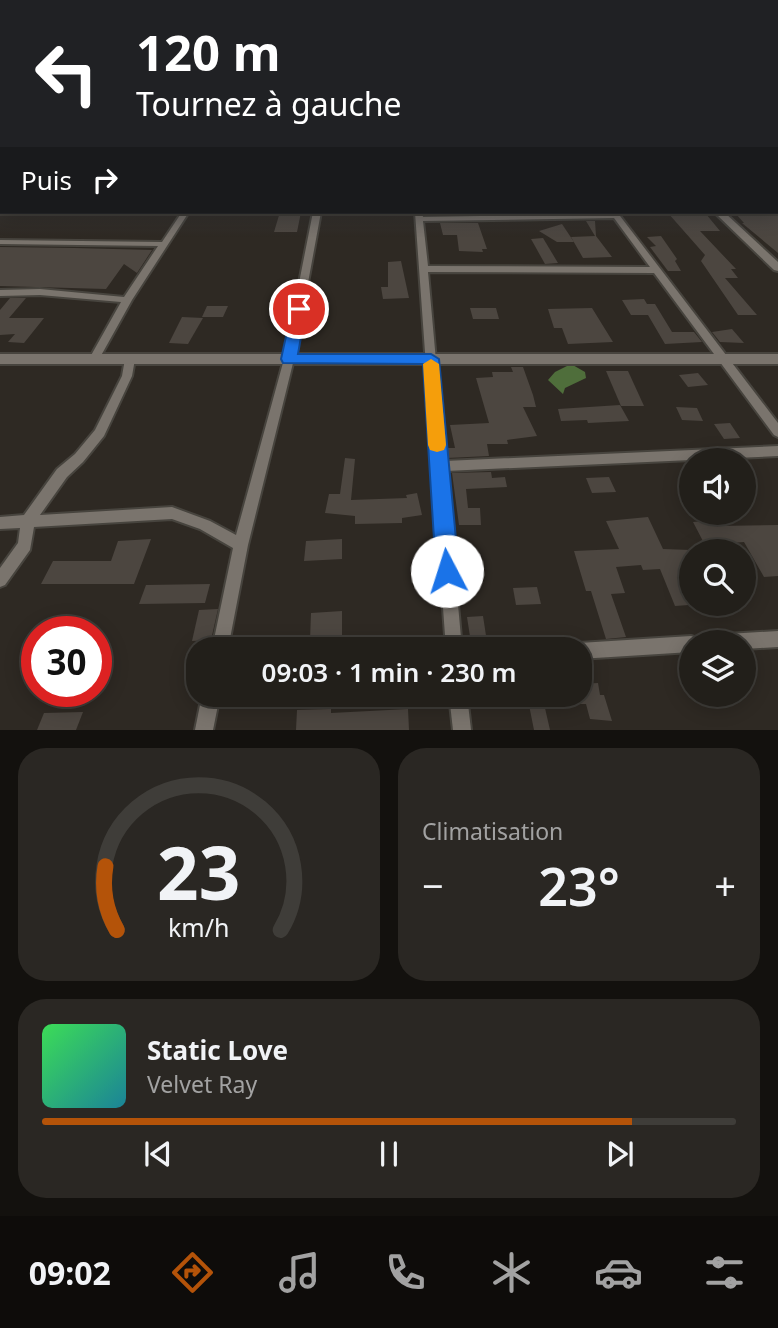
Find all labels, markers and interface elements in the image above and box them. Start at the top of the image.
text: 120 m [136,19,281,85]
icon: left [21,28,112,119]
text: Tournez à gauche [136,82,402,125]
icon: right [86,161,124,199]
text: Puis [21,162,72,198]
pin [269,279,329,339]
icon: arrive [280,290,318,328]
map controls [679,448,756,707]
button: sound [679,448,756,525]
position arrow [410,534,484,608]
button: search [679,539,756,616]
speed limit sign: 30 [21,616,112,707]
button: layers [679,630,756,707]
text: 09:03 · 1 min · 230 m [262,654,516,690]
text: Climatisation [422,815,563,847]
text: 23 [157,823,241,922]
text: 23° [538,850,620,921]
text: − [422,859,444,911]
text: + [714,859,736,911]
text: km/h [168,910,230,944]
text: Static Love [147,1032,288,1068]
text: Velvet Ray [147,1068,257,1100]
icon: previous [139,1135,177,1173]
icon: pause [370,1135,408,1173]
icon: next [601,1135,639,1173]
icon: directions [168,1248,217,1297]
icon: music [275,1248,324,1297]
icon: phone [381,1248,430,1297]
icon: climate [487,1248,536,1297]
icon: car [594,1248,643,1297]
icon: filters [700,1248,749,1297]
text: 09:02 [29,1251,111,1294]

